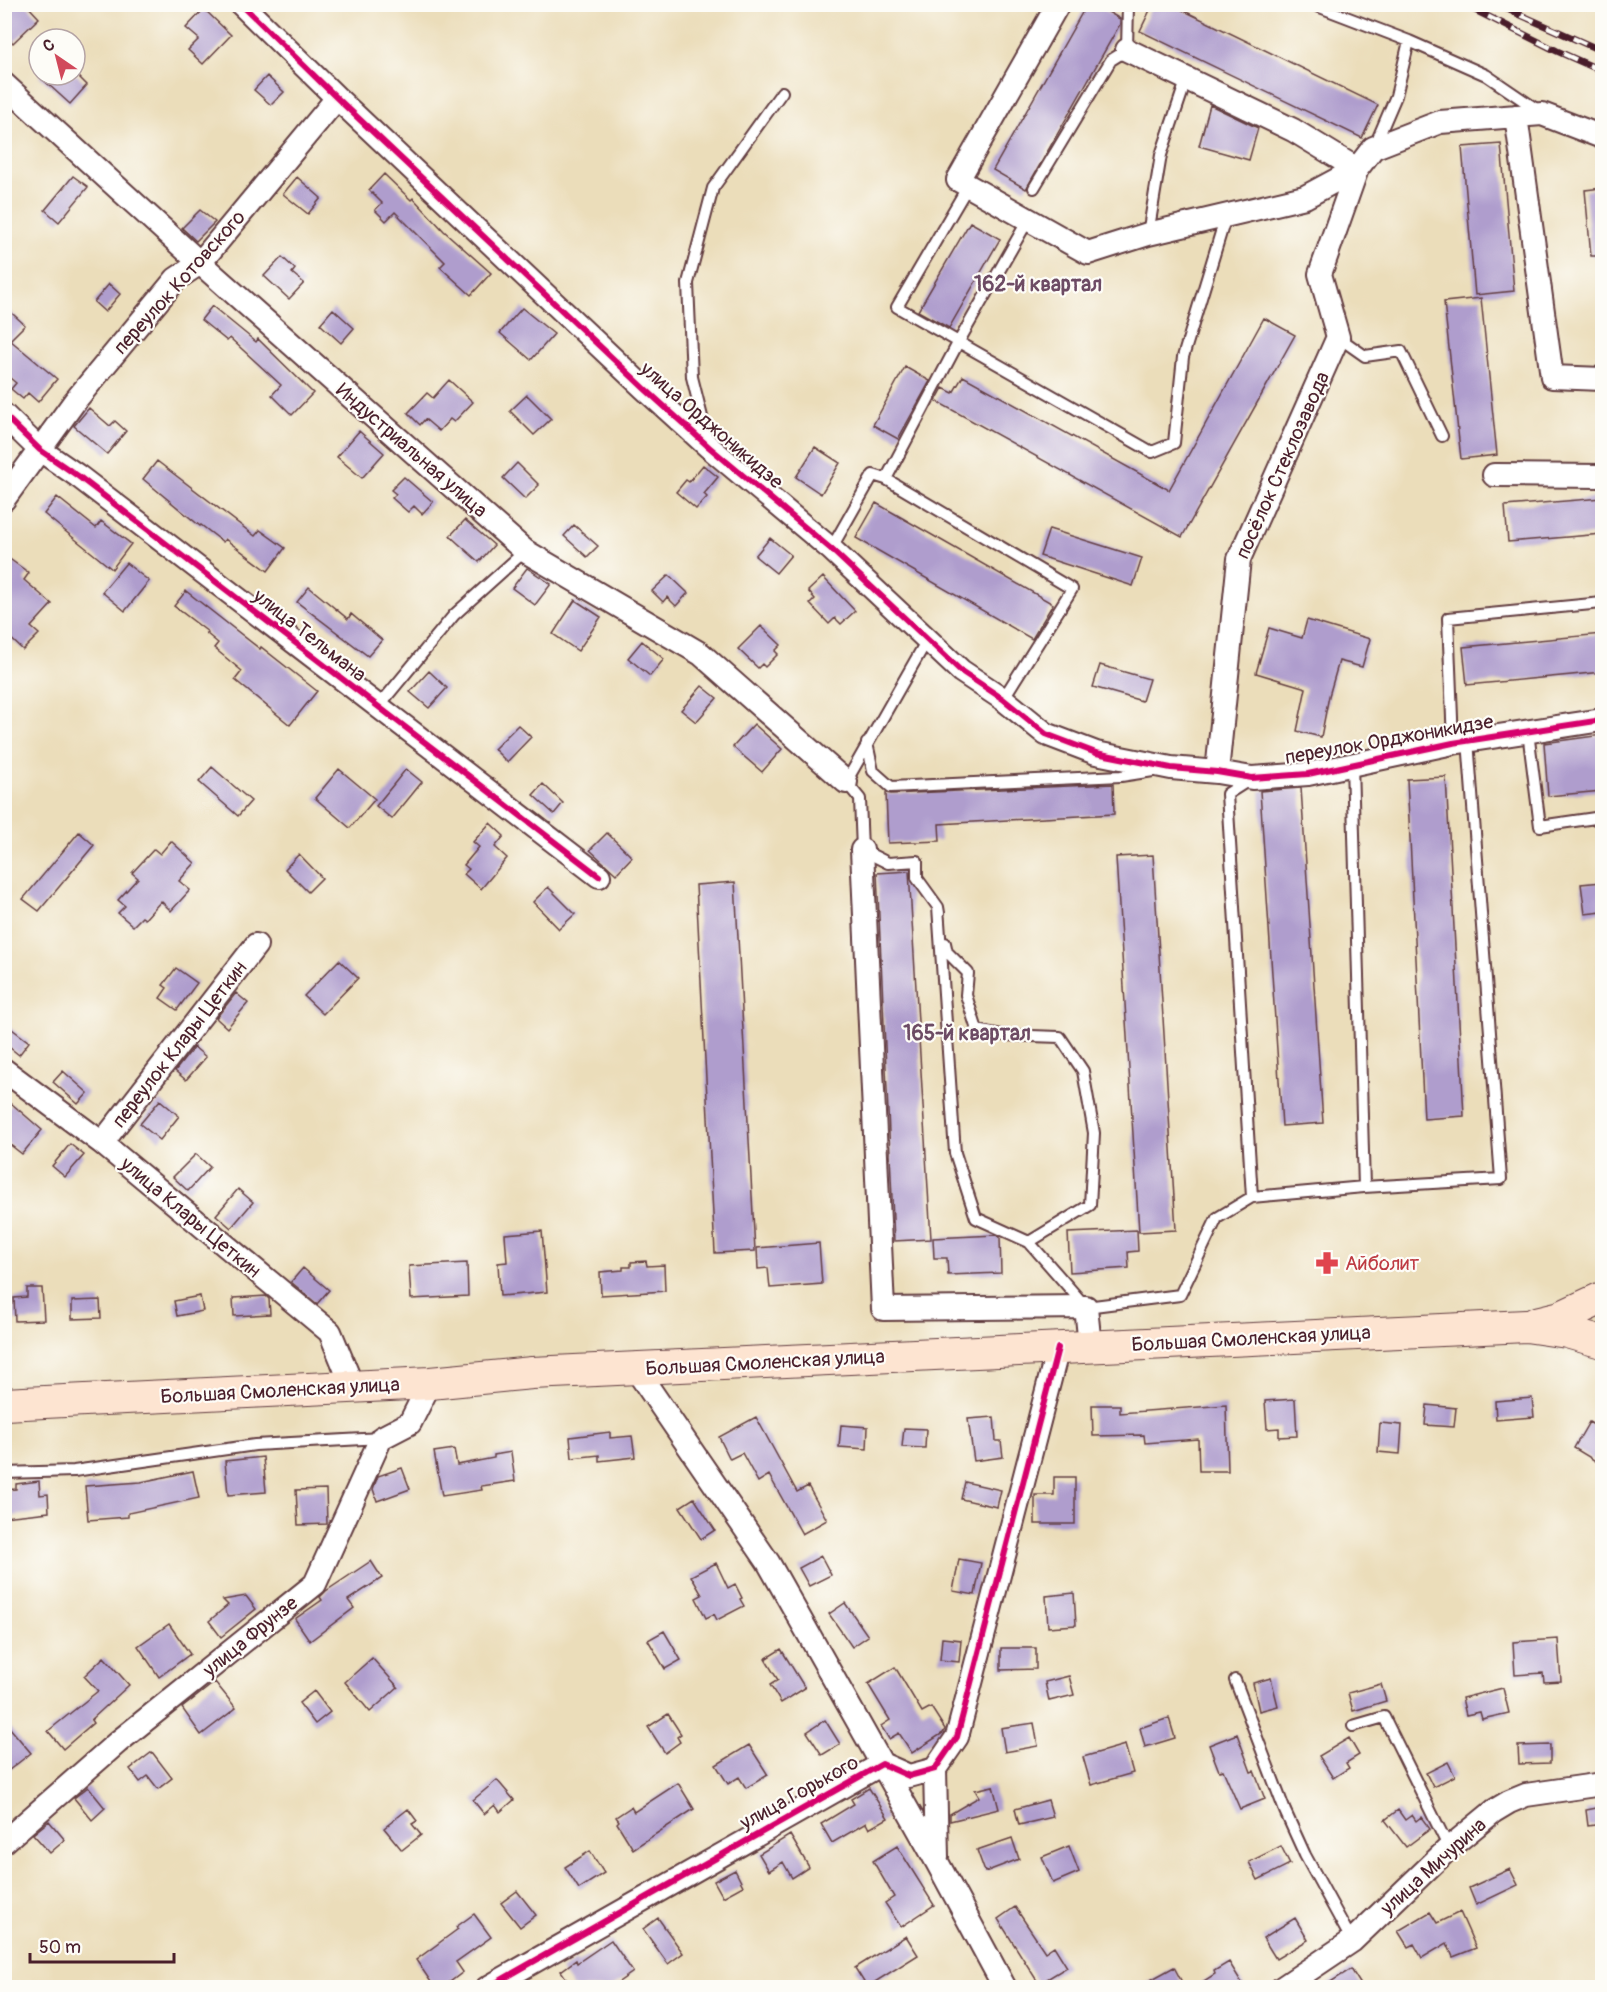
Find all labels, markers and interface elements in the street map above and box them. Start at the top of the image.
north arrow [27,27,87,87]
text: С [39,34,59,57]
street label: переулок Котовского [108,205,251,360]
district label: 162-й квартал [974,271,1102,298]
street label: улица Орджоникидзе [634,356,788,494]
street label: посёлок Стеклозавода [1230,368,1335,563]
street label: Индустриальная улица [331,378,493,523]
street label: улица Тельмана [247,583,371,687]
street label: переулок Орджоникидзе [1283,709,1495,770]
street label: переулок Клары Цеткин [106,956,252,1133]
district label: 165-й квартал [903,1020,1031,1047]
street label: улица Клары Цеткин [115,1151,266,1283]
pharmacy icon: Айболит [1314,1250,1340,1276]
place label: Айболит [1345,1251,1419,1276]
street label: Большая Смоленская улица [1131,1320,1371,1357]
street label: Большая Смоленская улица [645,1344,885,1381]
street label: Большая Смоленская улица [160,1372,400,1409]
street label: улица Фрунзе [197,1590,303,1683]
street label: улица Горького [735,1749,863,1836]
street label: улица Мичурина [1375,1812,1491,1921]
scale bar [30,1926,174,1964]
text: 50 m [39,1936,81,1959]

